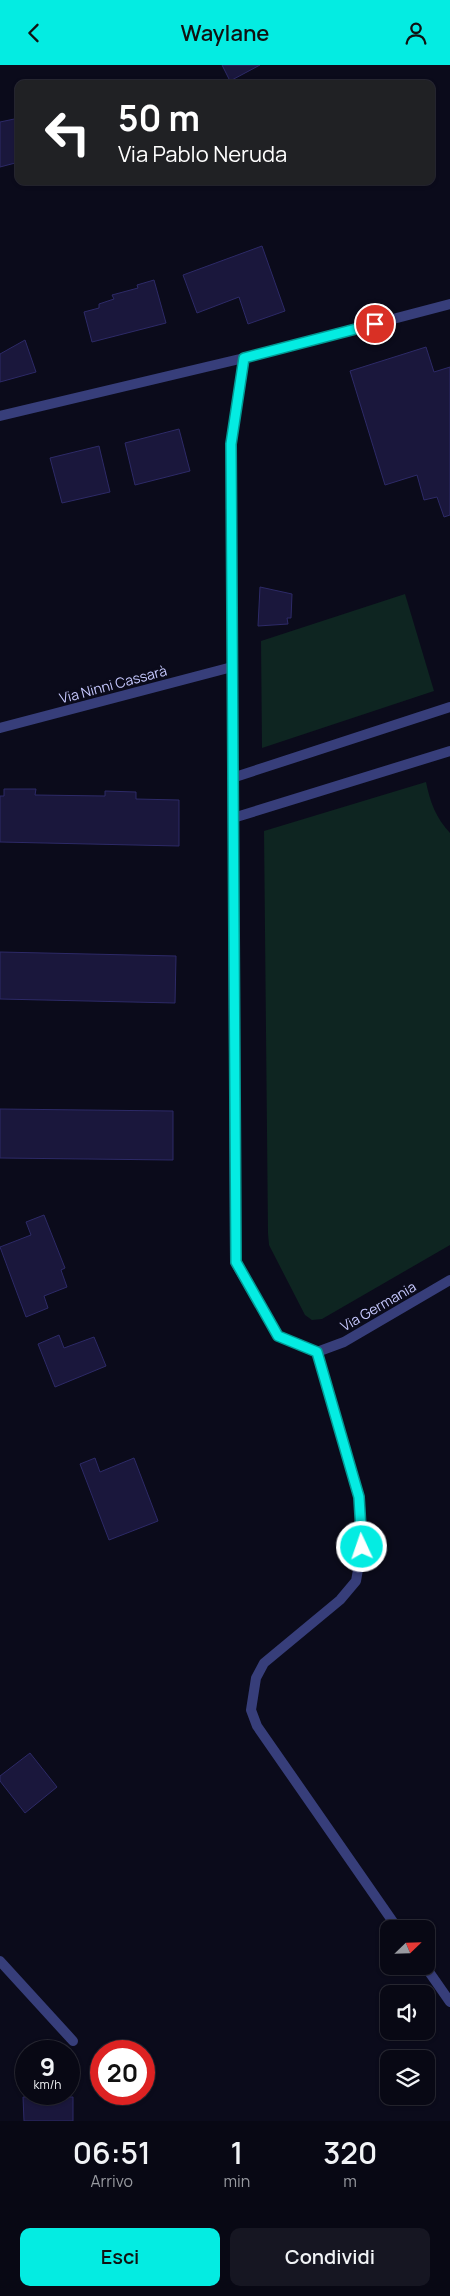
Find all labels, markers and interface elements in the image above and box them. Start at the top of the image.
text: Waylane [181,18,269,48]
icon: back [20,19,48,47]
icon: person [402,19,430,47]
text: 50 m [118,94,200,142]
icon: left [35,100,100,165]
text: Via Pablo Neruda [118,139,287,169]
pin [354,303,396,345]
icon: arrive [361,310,389,338]
street label: Via Ninni Cassarà [57,661,169,707]
street label: Via Germania [337,1277,419,1335]
position arrow [335,1520,387,1572]
north arrow [380,1920,435,1975]
map controls [380,1920,435,2105]
button: sound [380,1985,435,2040]
speed limit sign: 20 [90,2040,155,2105]
text: 9 [40,2049,55,2084]
button: layers [380,2050,435,2105]
text: km/h [34,2076,61,2093]
text: 06:51 [73,2132,151,2173]
text: 1 [231,2132,243,2173]
text: 320 [323,2132,377,2173]
text: Arrivo [90,2170,133,2192]
text: min [224,2170,250,2192]
text: m [343,2170,357,2192]
button: Esci [20,2228,220,2286]
button: Condividi [230,2228,430,2286]

